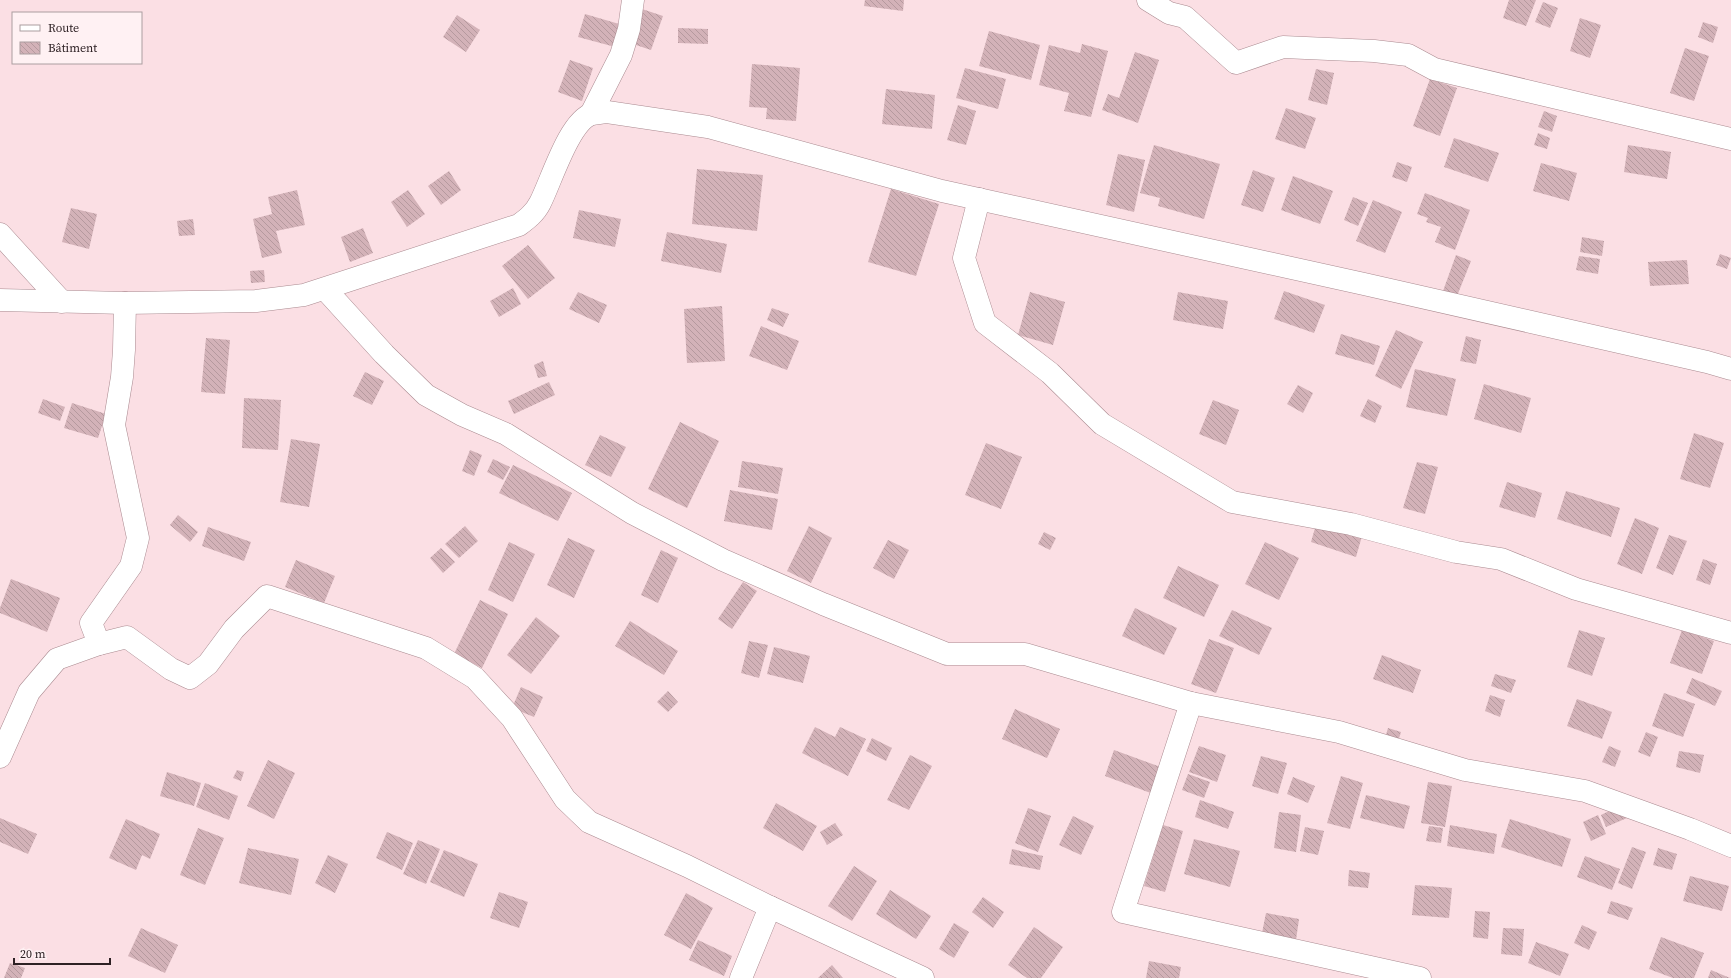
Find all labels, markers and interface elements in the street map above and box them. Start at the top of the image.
legend [12,12,142,64]
text: Route [48,20,79,36]
text: Bâtiment [48,40,97,56]
scale bar [14,940,110,966]
text: 20 m [20,946,46,962]

